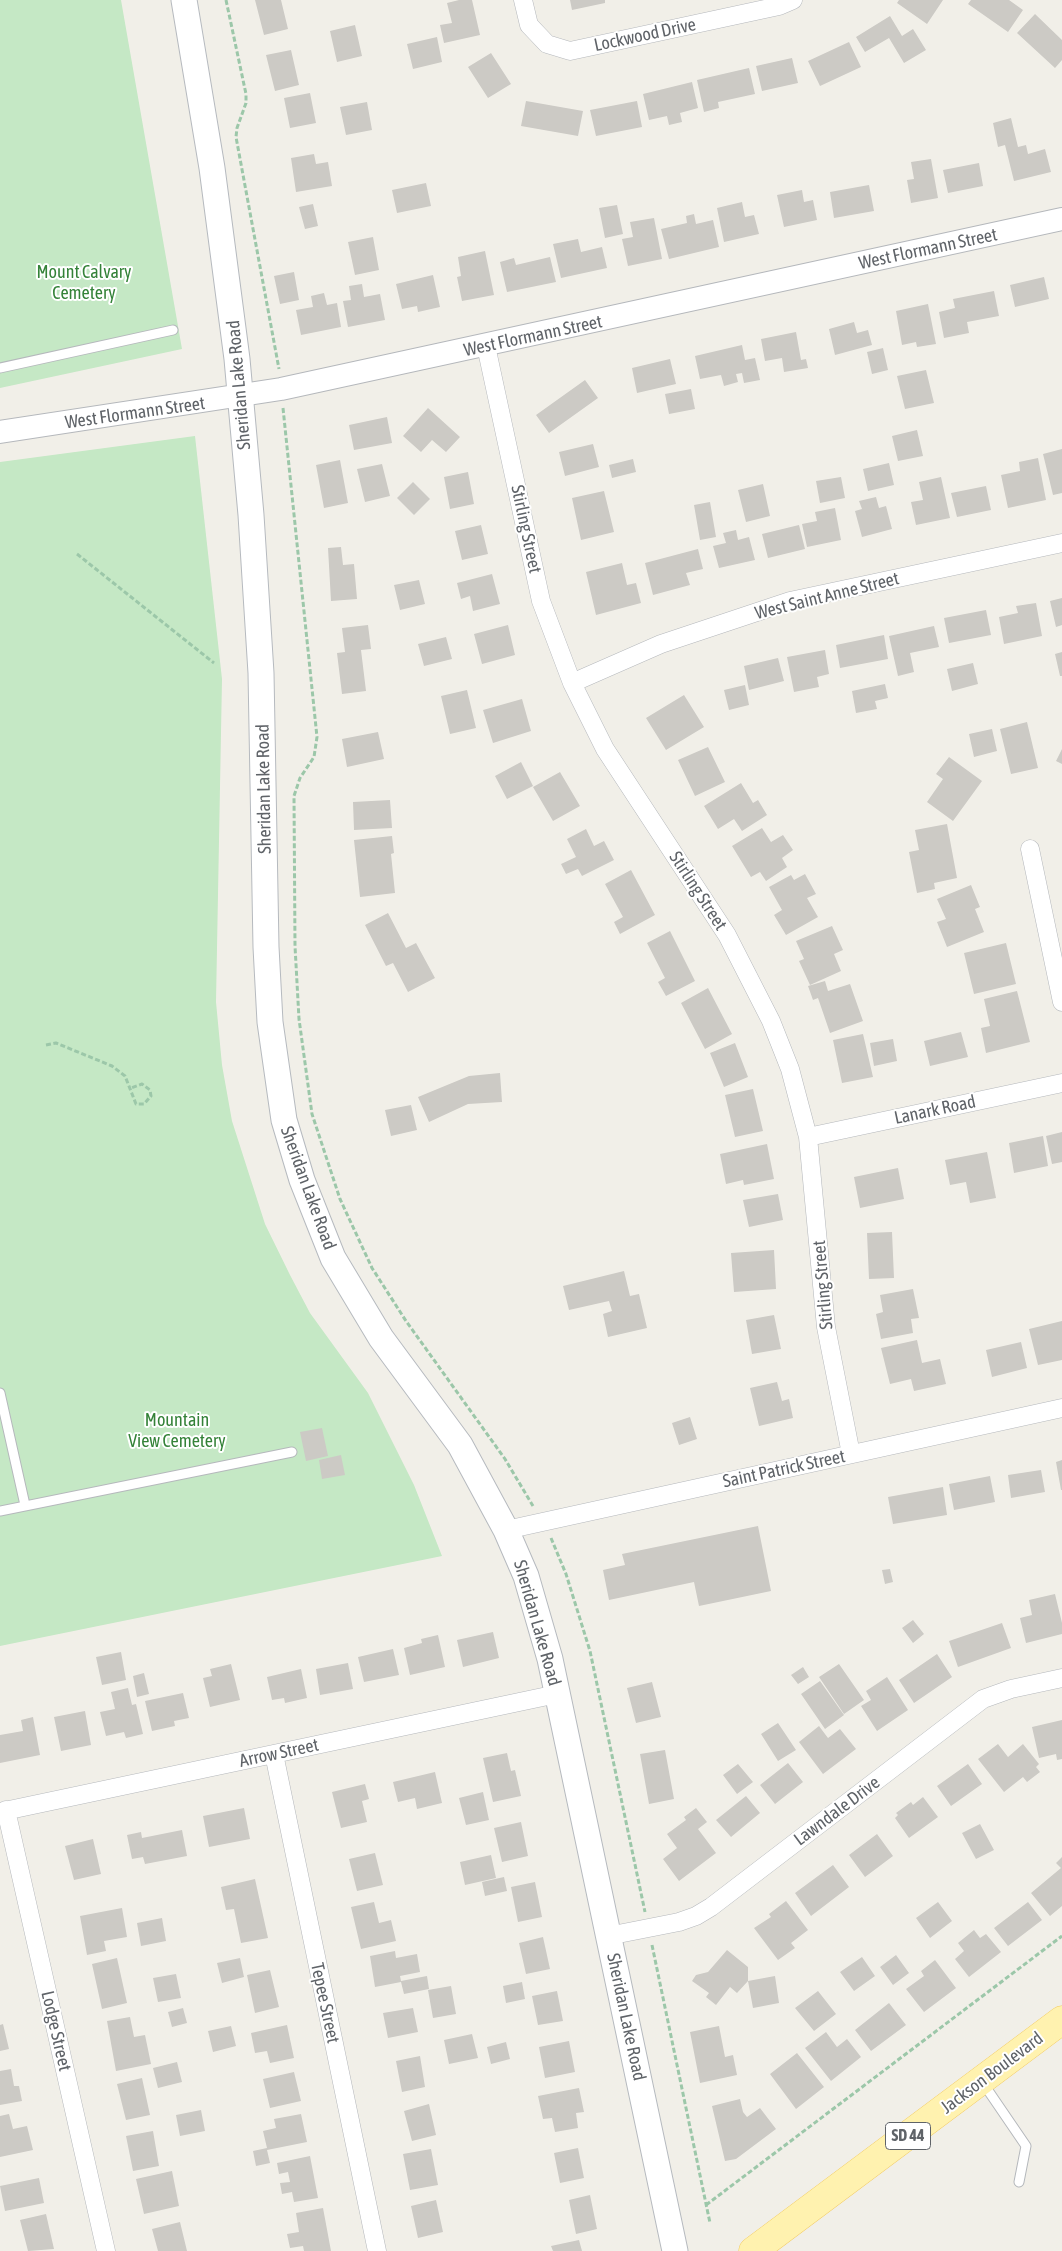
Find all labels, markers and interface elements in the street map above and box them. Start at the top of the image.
street label: Lockwood Drive [592,14,698,56]
street label: West Flormann Street [857,224,999,274]
park label: Mount Calvary Cemetery [37,261,131,304]
street label: West Flormann Street [462,311,604,361]
street label: Sheridan Lake Road [223,319,255,451]
street label: West Flormann Street [64,392,206,434]
street label: Stirling Street [506,483,546,575]
street label: West Saint Anne Street [753,568,901,624]
street label: Sheridan Lake Road [252,724,276,854]
street label: Stirling Street [665,848,731,934]
street label: Lanark Road [892,1091,978,1129]
street label: Sheridan Lake Road [276,1123,340,1253]
street label: Stirling Street [808,1239,838,1331]
park label: Mountain View Cemetery [128,1409,226,1452]
street label: Saint Patrick Street [721,1445,847,1493]
street label: Sheridan Lake Road [509,1558,565,1688]
street label: Arrow Street [237,1734,321,1772]
street label: Lawndale Drive [790,1772,884,1850]
street label: Sheridan Lake Road [602,1951,650,2083]
street label: Tepee Street [306,1961,344,2045]
street label: Lodge Street [36,1989,76,2073]
street label: Jackson Boulevard [937,2028,1047,2118]
road number: SD 44 [886,2122,930,2150]

